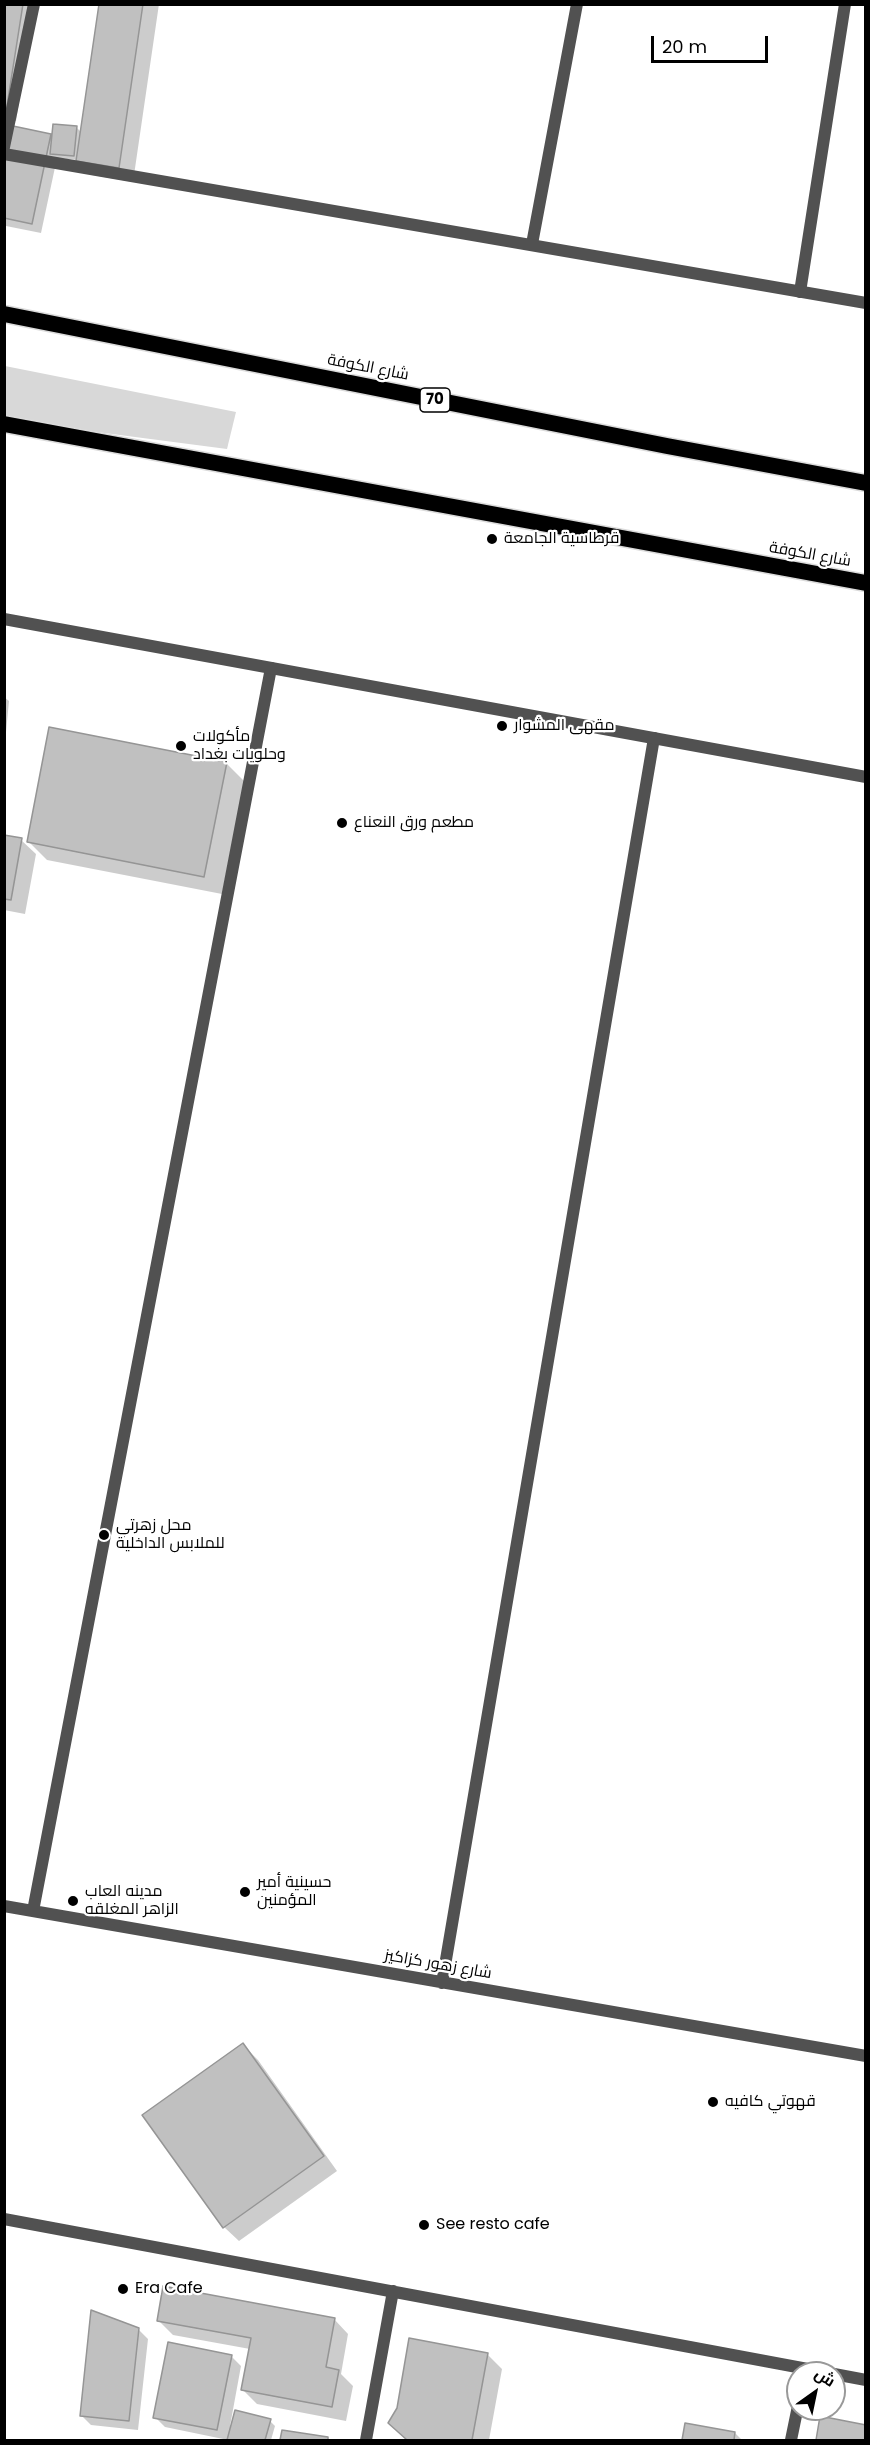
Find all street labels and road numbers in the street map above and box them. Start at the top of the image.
street label: شارع الكوفة [326,351,410,385]
road number: 70 [420,388,450,412]
street label: شارع الكوفة [768,538,852,572]
street label: شارع زهور كزاكيز [383,1946,493,1984]

